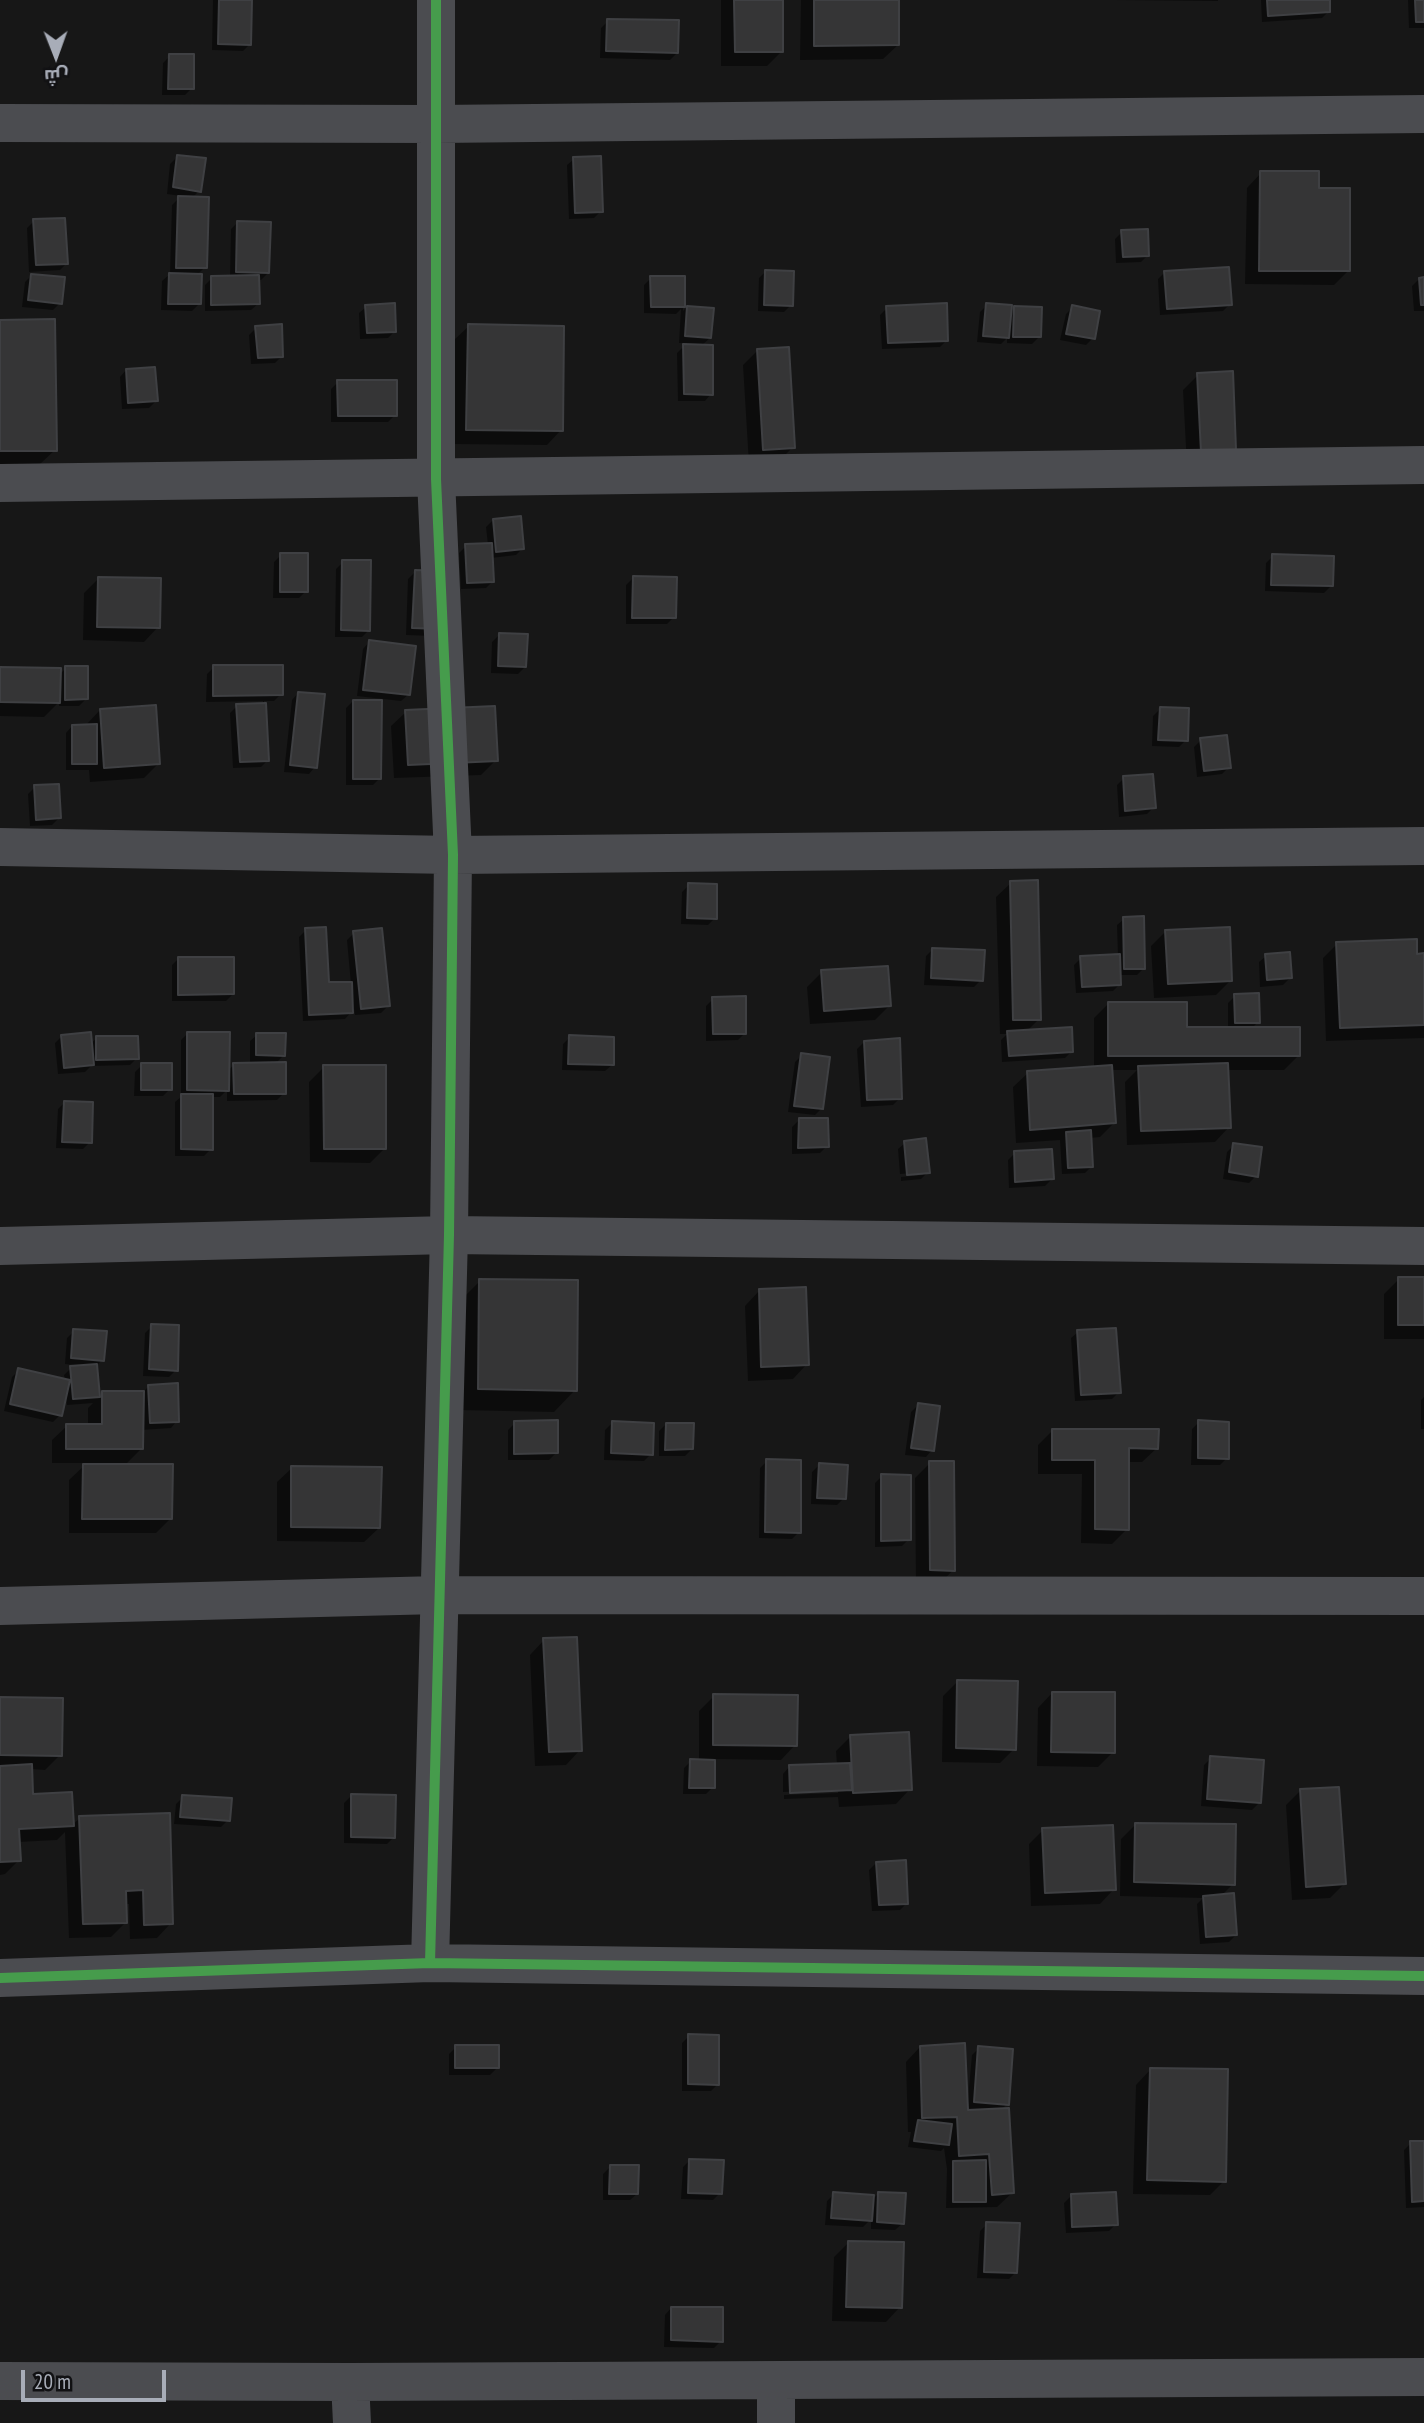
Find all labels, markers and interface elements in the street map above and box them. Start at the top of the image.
north arrow [21,21,91,91]
text: ش [44,65,69,89]
scale bar [24,2356,170,2400]
text: 20 m [34,2368,71,2395]

